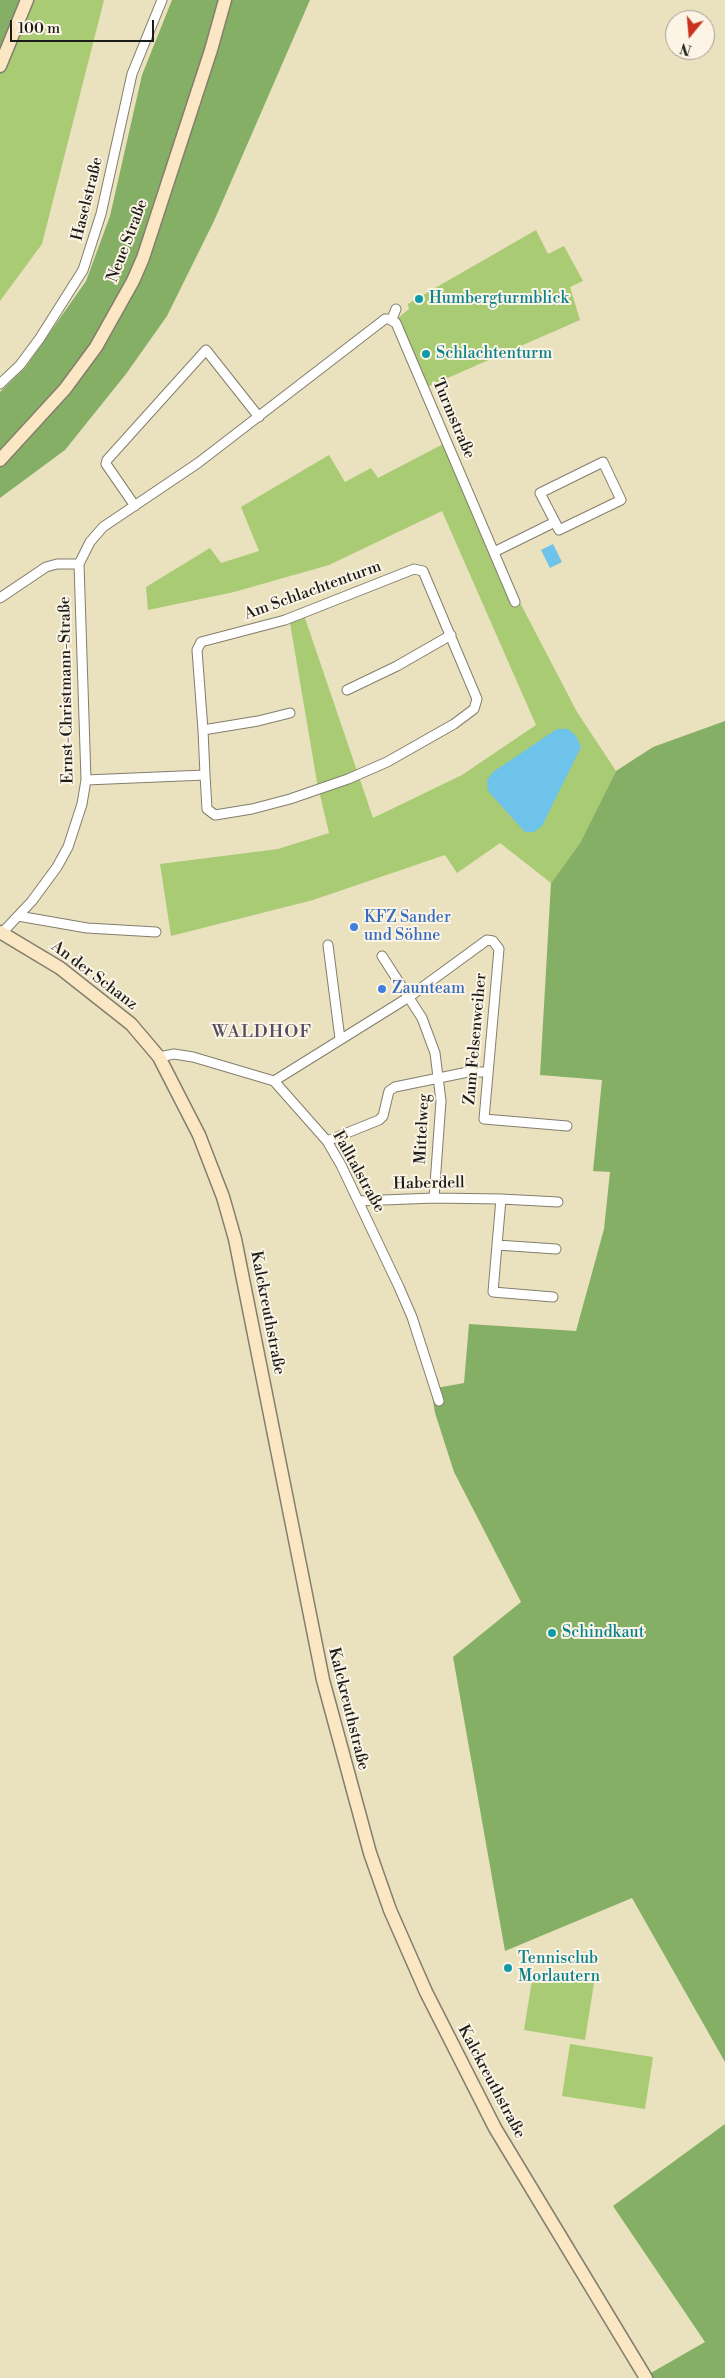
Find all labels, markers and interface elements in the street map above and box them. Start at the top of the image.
scale bar [12,10,156,42]
north arrow [665,10,715,60]
text: 100 m [18,19,60,38]
text: N [678,38,694,59]
street label: Haselstraße [68,155,108,243]
street label: Neue Straße [103,197,153,285]
place label: Humbergturmblick [429,289,569,309]
marker: Humbergturmblick [413,293,425,305]
place label: Schlachtenturm [436,344,552,364]
marker: Schlachtenturm [420,348,432,360]
street label: Turmstraße [428,376,478,462]
street label: Am Schlachtenturm [242,557,384,625]
street label: Ernst-Christmann-Straße [56,596,78,784]
place label: KFZ Sander und Söhne [364,908,451,946]
marker: KFZ Sander und Söhne [348,921,360,933]
street label: An der Schanz [47,937,141,1015]
street label: Zum Felsenweiher [461,972,491,1106]
place label: Zaunteam [392,979,465,999]
marker: Zaunteam [376,983,388,995]
district label: WALDHOF [211,1022,313,1044]
street label: Mittelweg [412,1093,434,1165]
street label: Falltalstraße [328,1128,388,1216]
street label: Haberdell [393,1174,465,1194]
street label: Kalckreuthstraße [246,1249,288,1377]
place label: Schindkaut [562,1623,644,1643]
marker: Schindkaut [546,1627,558,1639]
street label: Kalckreuthstraße [323,1646,373,1772]
place label: Tennisclub Morlautern [518,1949,600,1987]
marker: Tennisclub Morlautern [502,1962,514,1974]
street label: Kalckreuthstraße [453,2022,529,2142]

